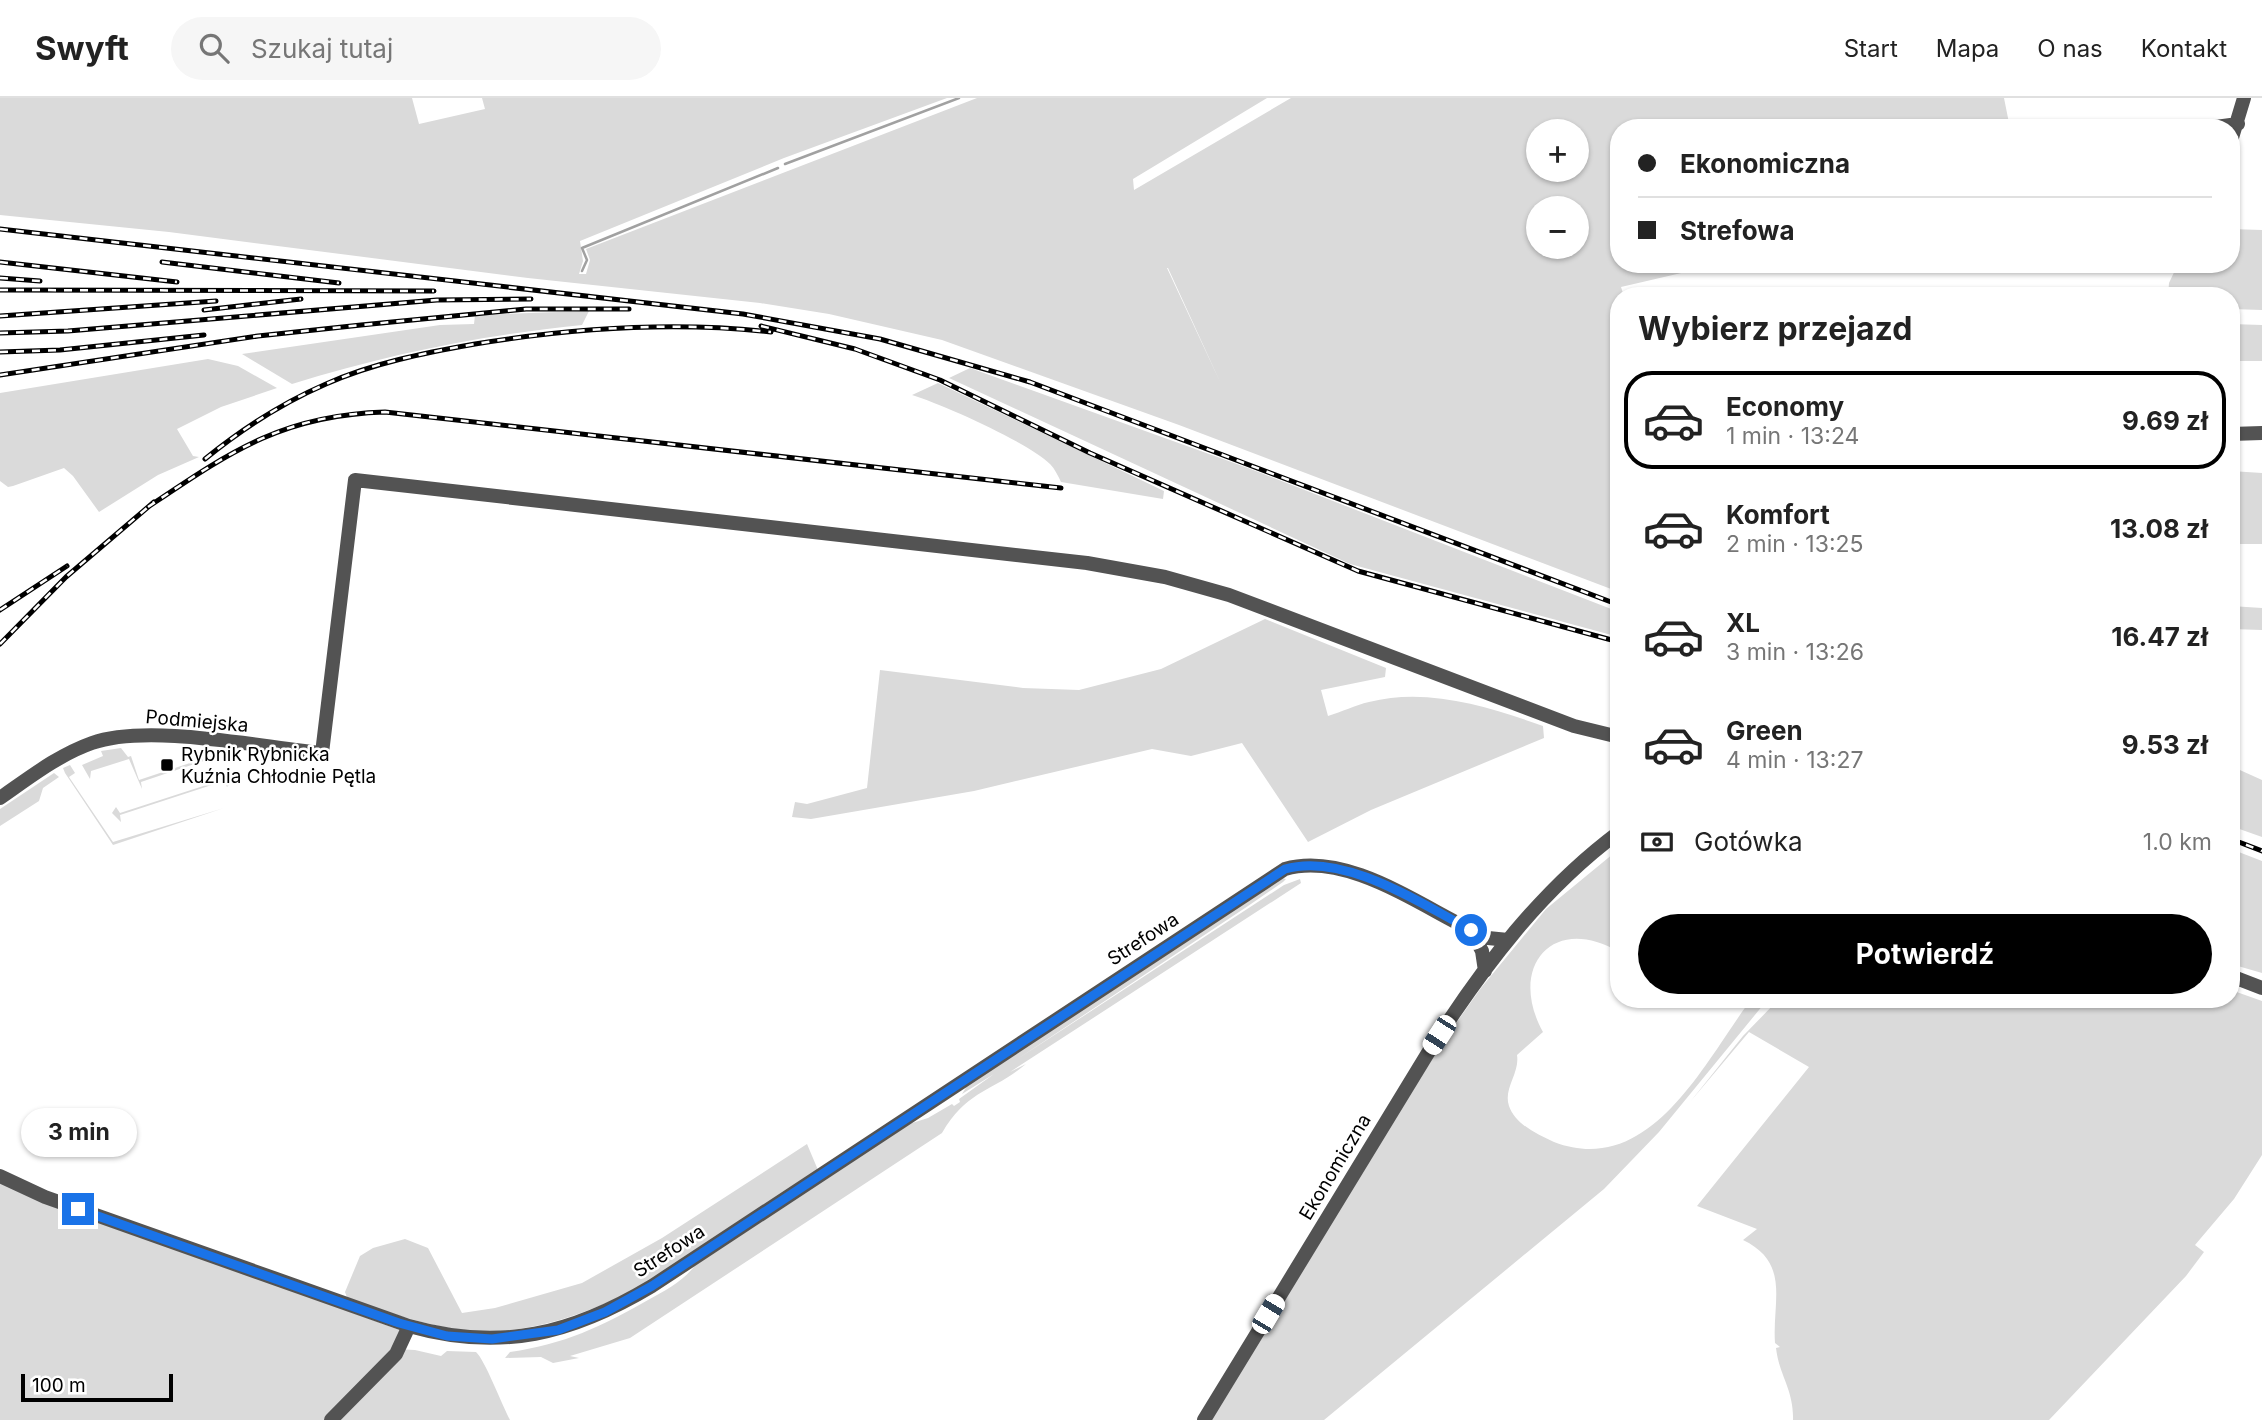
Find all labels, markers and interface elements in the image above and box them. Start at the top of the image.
search box [171,17,661,80]
text: Swyft [35,28,129,68]
icon: search [195,29,233,67]
text: Szukaj tutaj [251,33,393,64]
text: Start [1844,34,1898,63]
text: Mapa [1936,34,1999,63]
text: O nas [2037,34,2103,63]
text: Kontakt [2141,34,2227,63]
map controls [1526,119,1589,259]
button: + [1526,119,1589,182]
text: Ekonomiczna [1680,148,1850,179]
button: − [1526,196,1589,259]
text: Strefowa [1680,215,1795,246]
text: Wybierz przejazd [1638,309,1912,348]
icon: car [1642,389,1705,452]
text: Economy [1726,391,1844,422]
text: 9.69 zł [2122,405,2208,436]
text: 1 min · 13:24 [1726,422,1859,450]
icon: car [1642,497,1705,560]
text: Komfort [1726,499,1830,530]
text: 13.08 zł [2110,513,2208,544]
text: 2 min · 13:25 [1726,530,1864,558]
icon: car [1642,605,1705,668]
text: XL [1726,607,1760,638]
text: 16.47 zł [2111,621,2208,652]
text: 3 min · 13:26 [1726,638,1864,666]
street label: Podmiejska [145,705,249,737]
icon: car [1642,713,1705,776]
text: Green [1726,715,1803,746]
text: 9.53 zł [2122,729,2208,760]
place label: Rybnik Rybnicka Kuźnia Chłodnie Pętla [181,743,376,788]
text: 4 min · 13:27 [1726,746,1863,774]
marker: Rybnik Rybnicka Kuźnia Chłodnie Pętla [159,757,175,773]
icon: cash [1638,823,1676,861]
text: Gotówka [1694,826,1803,857]
text: 1.0 km [2143,828,2212,856]
street label: Strefowa [1103,908,1183,970]
route start [1455,914,1487,946]
button: Potwierdź [1638,914,2212,994]
car [1419,1012,1460,1058]
callout: 3 min [20,1108,136,1156]
street label: Ekonomiczna [1294,1110,1376,1224]
text: 3 min [48,1118,110,1146]
route end [62,1193,94,1225]
street label: Strefowa [629,1220,709,1282]
car [1249,1291,1288,1337]
scale bar [21,1371,173,1403]
text: 100 m [32,1374,86,1397]

